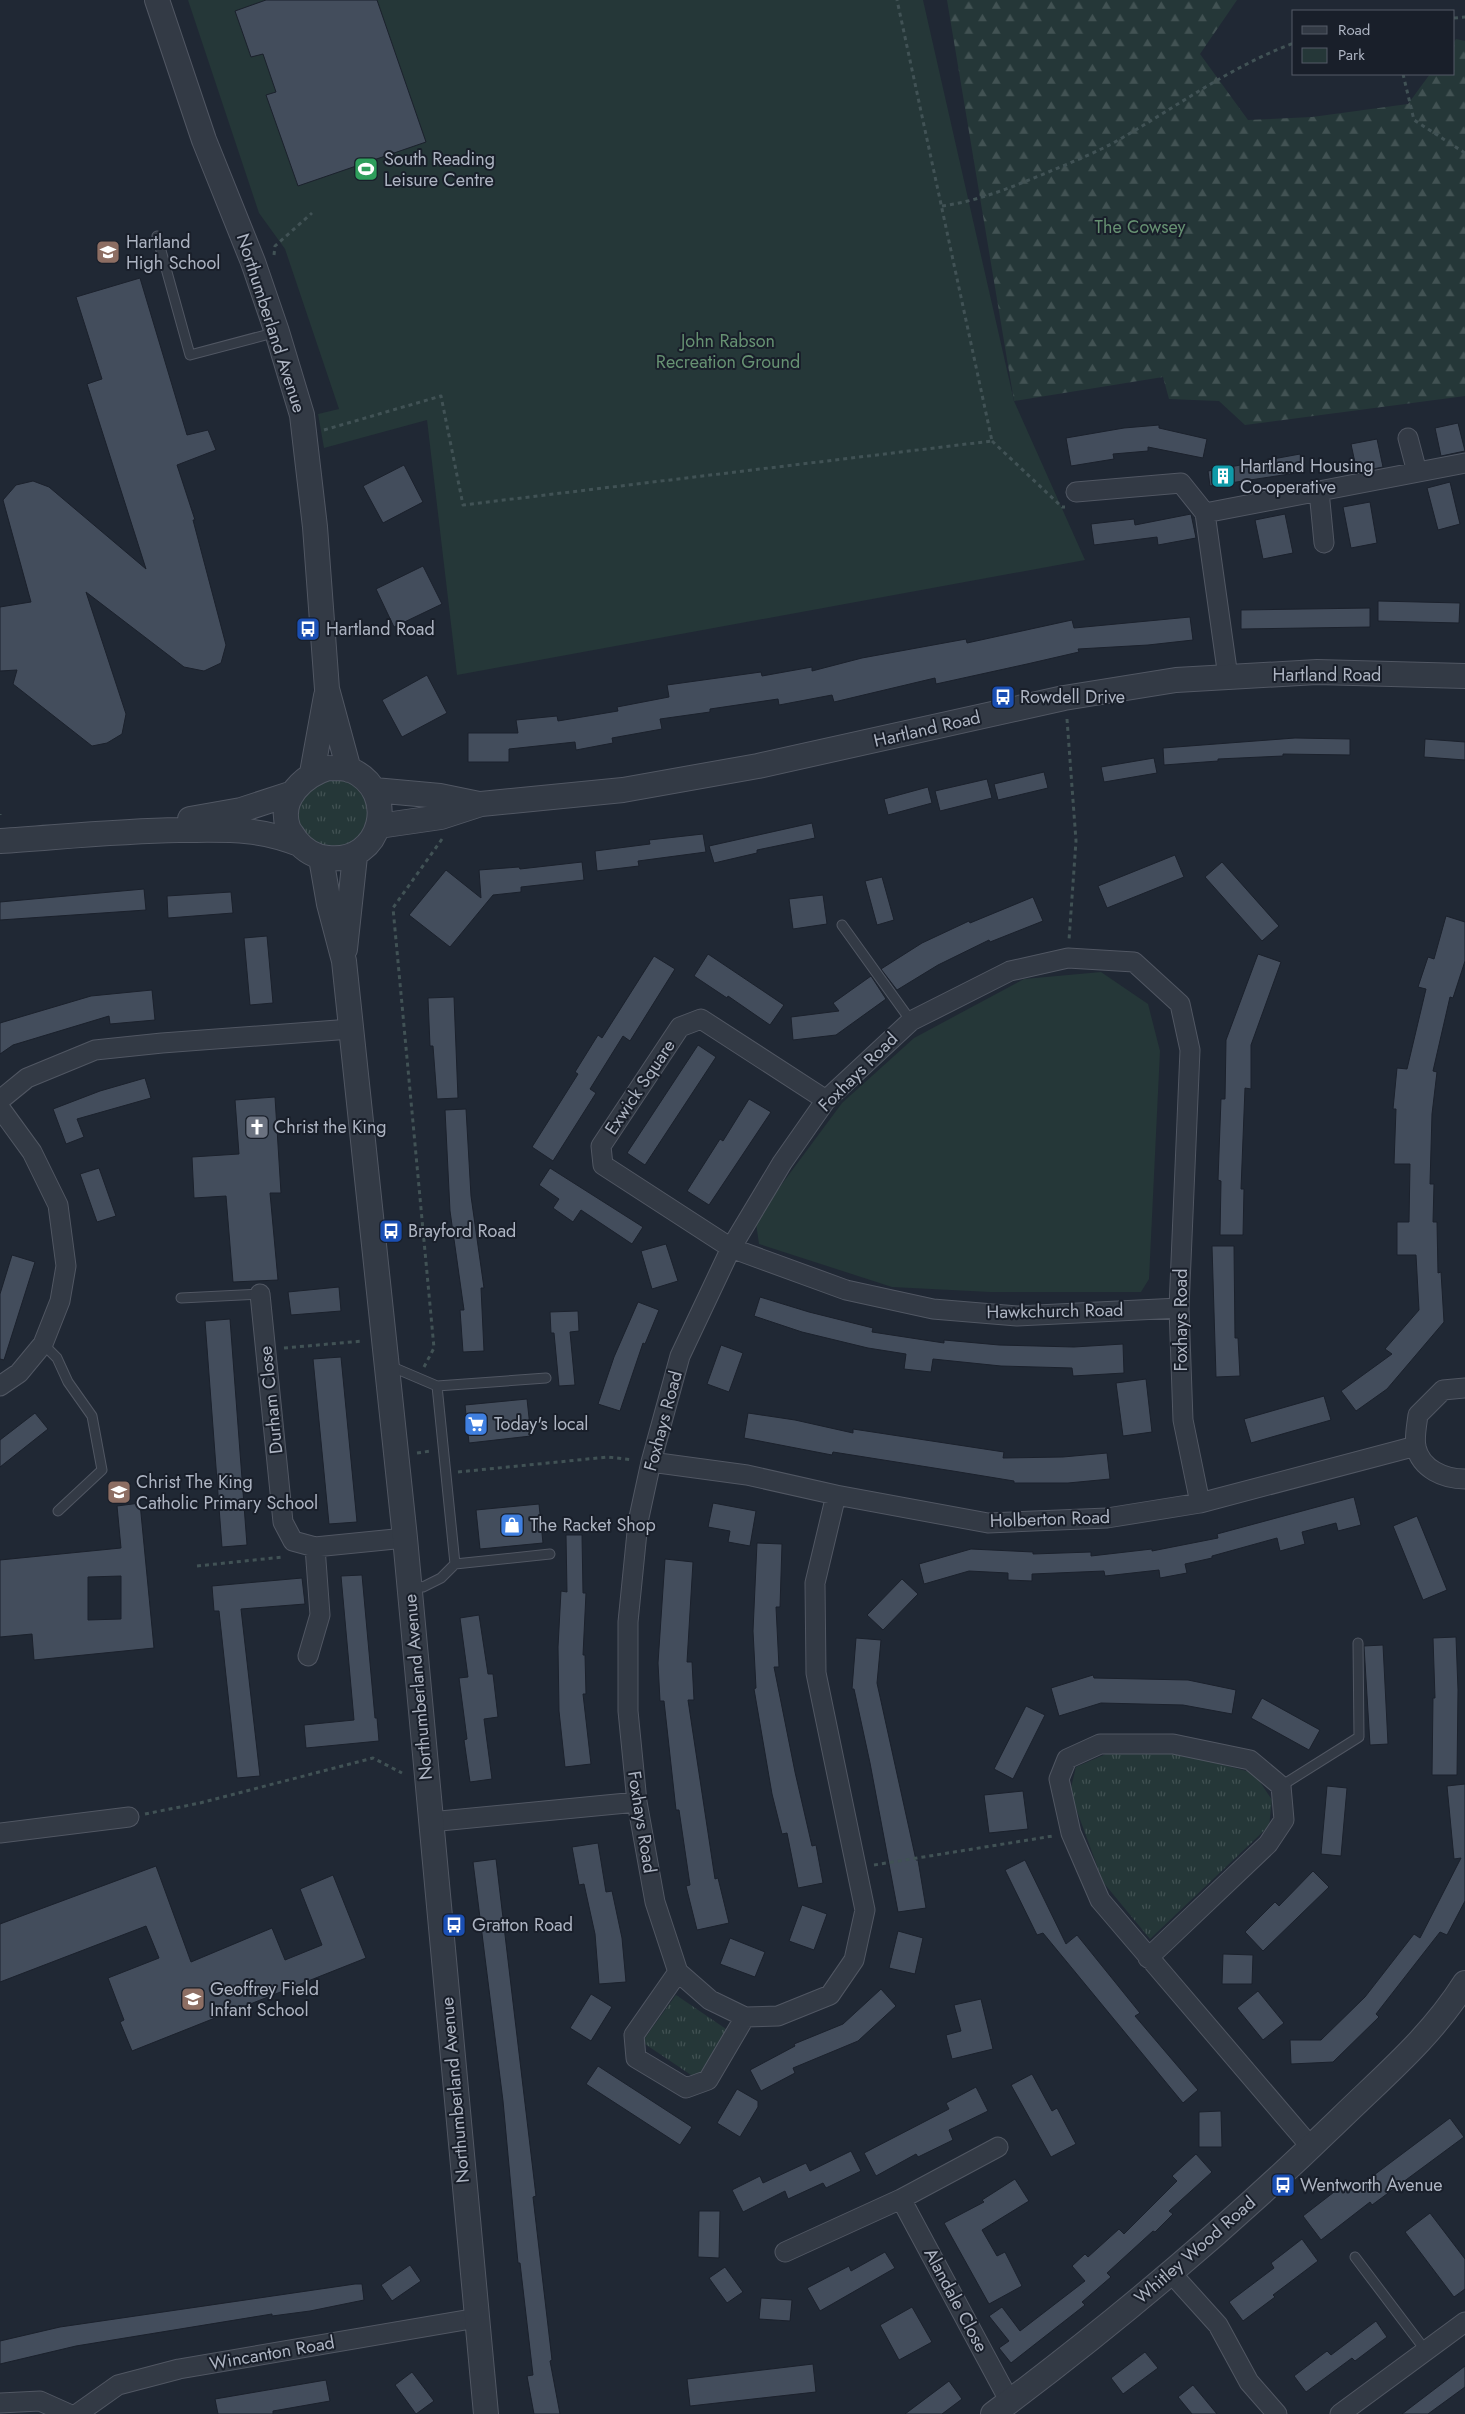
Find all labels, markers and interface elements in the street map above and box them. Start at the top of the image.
legend [1292,10,1455,75]
text: Road [1338,19,1370,41]
text: Park [1338,44,1365,66]
place label: South Reading Leisure Centre [384,146,495,193]
sports icon: South Reading Leisure Centre [353,156,379,182]
park label: The Cowsey [1095,214,1185,240]
place label: Hartland High School [126,229,220,276]
street label: Northumberland Avenue [230,230,312,416]
school or university icon: Hartland High School [95,239,121,265]
park label: John Rabson Recreation Ground [656,328,800,375]
place label: Hartland Housing Co-operative [1240,453,1374,500]
building icon: Hartland Housing Co-operative [1210,463,1236,489]
bus stop icon: Hartland Road [295,616,321,642]
place label: Hartland Road [326,616,435,642]
street label: Hartland Road [1273,662,1381,688]
bus stop icon: Rowdell Drive [990,684,1016,710]
place label: Rowdell Drive [1020,684,1125,710]
street label: Hartland Road [871,704,983,754]
street label: Foxhays Road [812,1026,904,1118]
street label: Exwick Square [598,1034,682,1140]
church icon: Christ the King [244,1114,270,1140]
place label: Christ the King [274,1114,387,1140]
bus stop icon: Brayford Road [378,1218,404,1244]
place label: Brayford Road [408,1218,516,1244]
street label: Foxhays Road [1168,1269,1194,1372]
street label: Hawkchurch Road [986,1297,1124,1325]
street label: Durham Close [252,1345,290,1455]
street label: Foxhays Road [637,1368,689,1474]
supermarket icon: Today's local [463,1411,489,1437]
place label: Today's local [494,1411,589,1437]
place label: Christ The King Catholic Primary School [136,1469,318,1516]
school or university icon: Christ The King Catholic Primary School [106,1479,132,1505]
street label: Holberton Road [989,1504,1111,1534]
shop icon: The Racket Shop [499,1512,525,1538]
place label: The Racket Shop [530,1512,656,1538]
street label: Northumberland Avenue [397,1593,439,1781]
street label: Foxhays Road [621,1769,663,1875]
bus stop icon: Gratton Road [441,1912,467,1938]
place label: Gratton Road [472,1912,573,1938]
place label: Geoffrey Field Infant School [210,1976,319,2023]
school or university icon: Geoffrey Field Infant School [180,1986,206,2012]
street label: Northumberland Avenue [434,1996,476,2184]
bus stop icon: Wentworth Avenue [1270,2172,1296,2198]
place label: Wentworth Avenue [1300,2172,1443,2198]
street label: Whitley Wood Road [1129,2190,1261,2310]
street label: Alandale Close [918,2243,994,2357]
street label: Wincanton Road [207,2329,337,2377]

